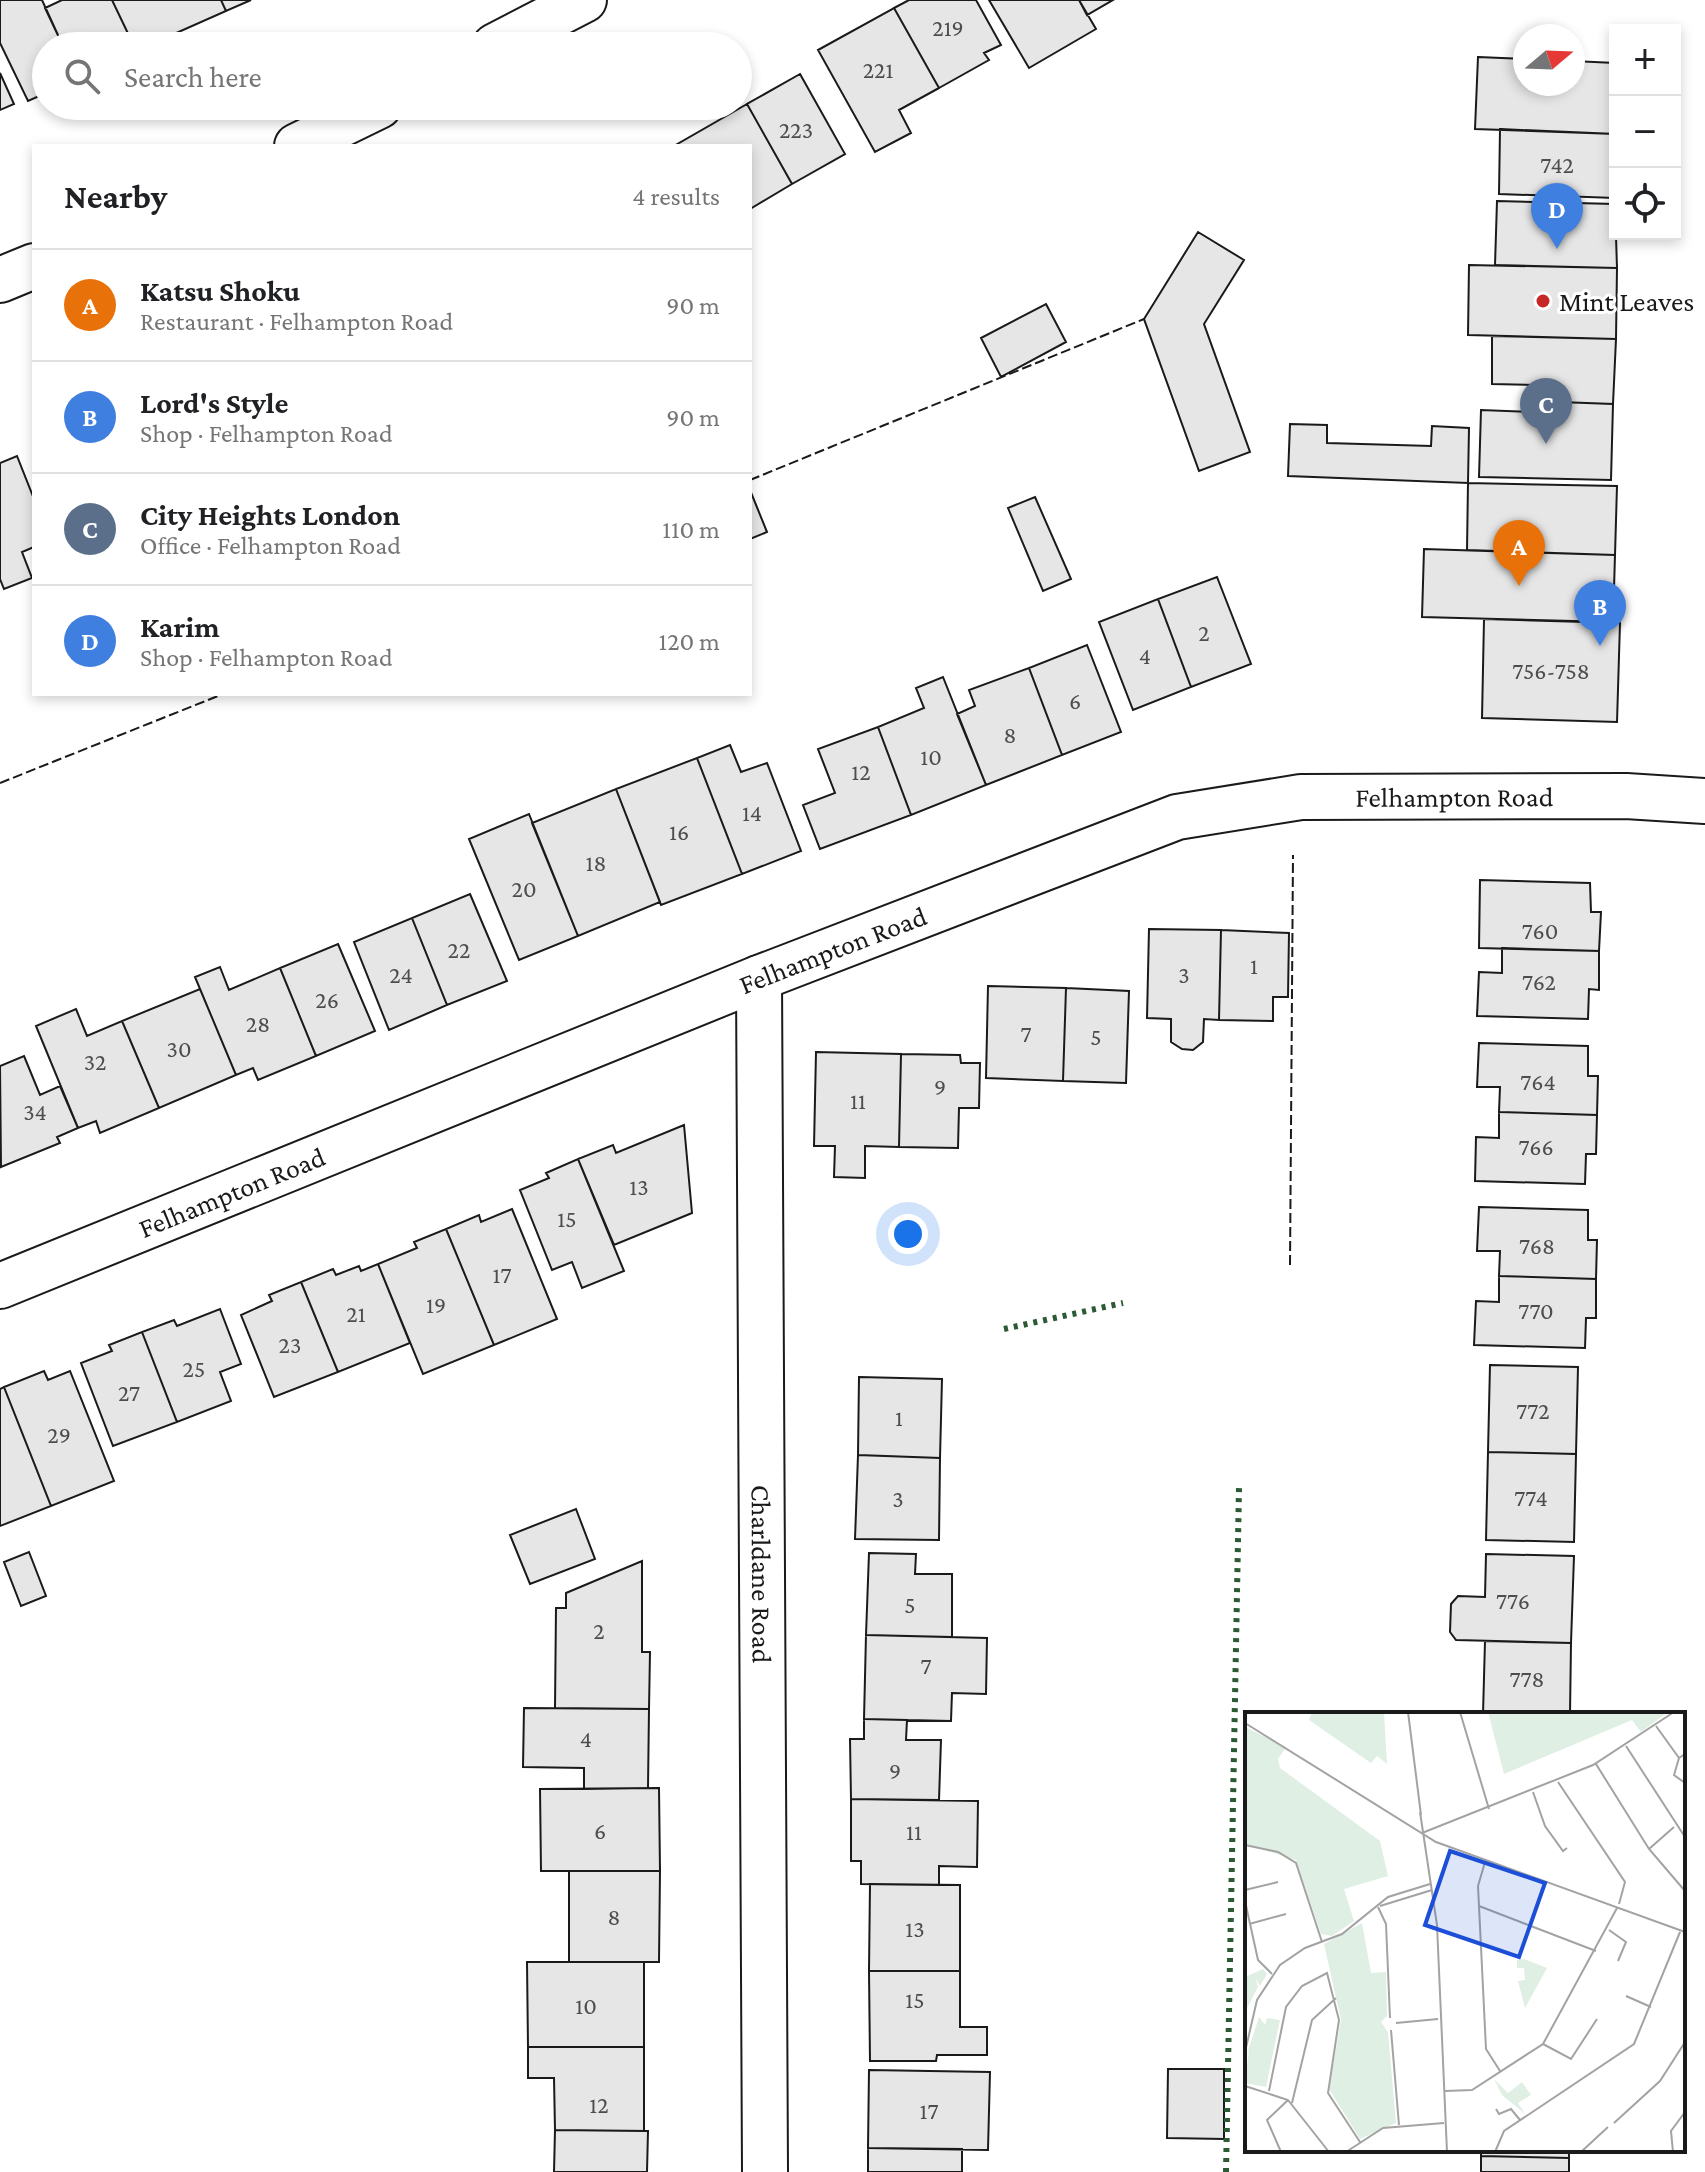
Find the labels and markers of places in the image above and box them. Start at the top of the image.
pin: D [1531,183,1583,249]
place label: Mint Leaves [1559,286,1694,317]
marker: Mint Leaves [1534,292,1552,310]
pin: C [1520,378,1572,444]
pin: A [1493,520,1545,586]
pin: B [1574,580,1626,646]

